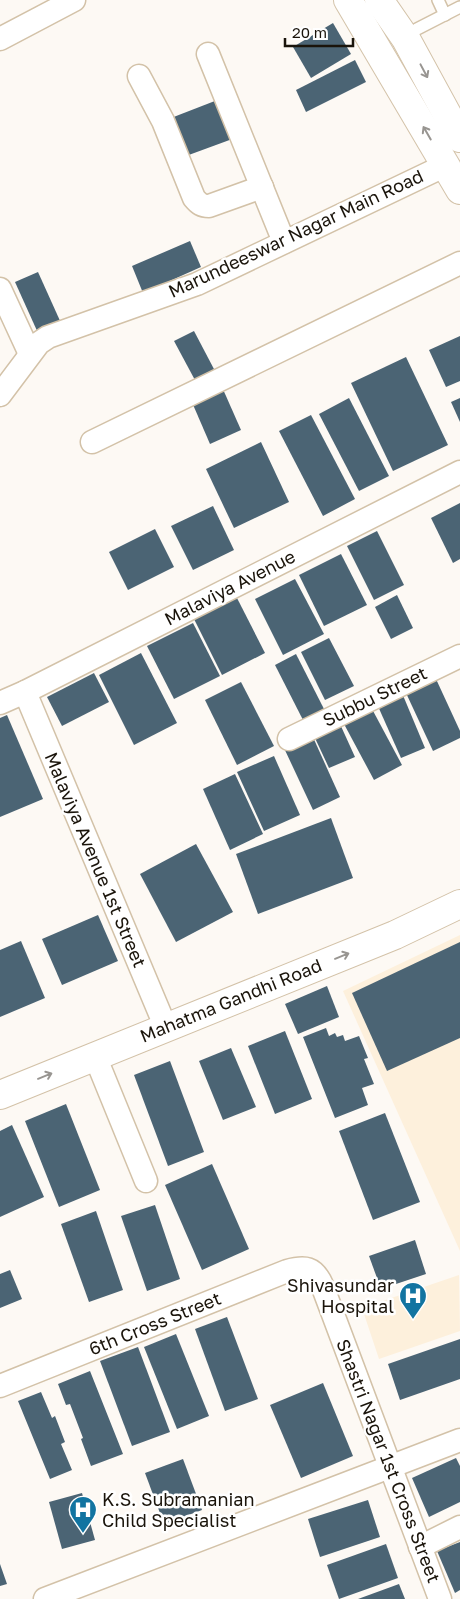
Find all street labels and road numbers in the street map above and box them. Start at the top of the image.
street label: Marundeeswar Nagar Main Road [165,164,427,302]
street label: Malaviya Avenue [160,545,299,630]
street label: Subbu Street [319,661,430,731]
street label: Malaviya Avenue 1st Street [41,749,151,971]
street label: Mahatma Gandhi Road [137,954,325,1047]
street label: 6th Cross Street [85,1287,224,1360]
street label: Shastri Nagar 1st Cross Street [332,1336,446,1586]

